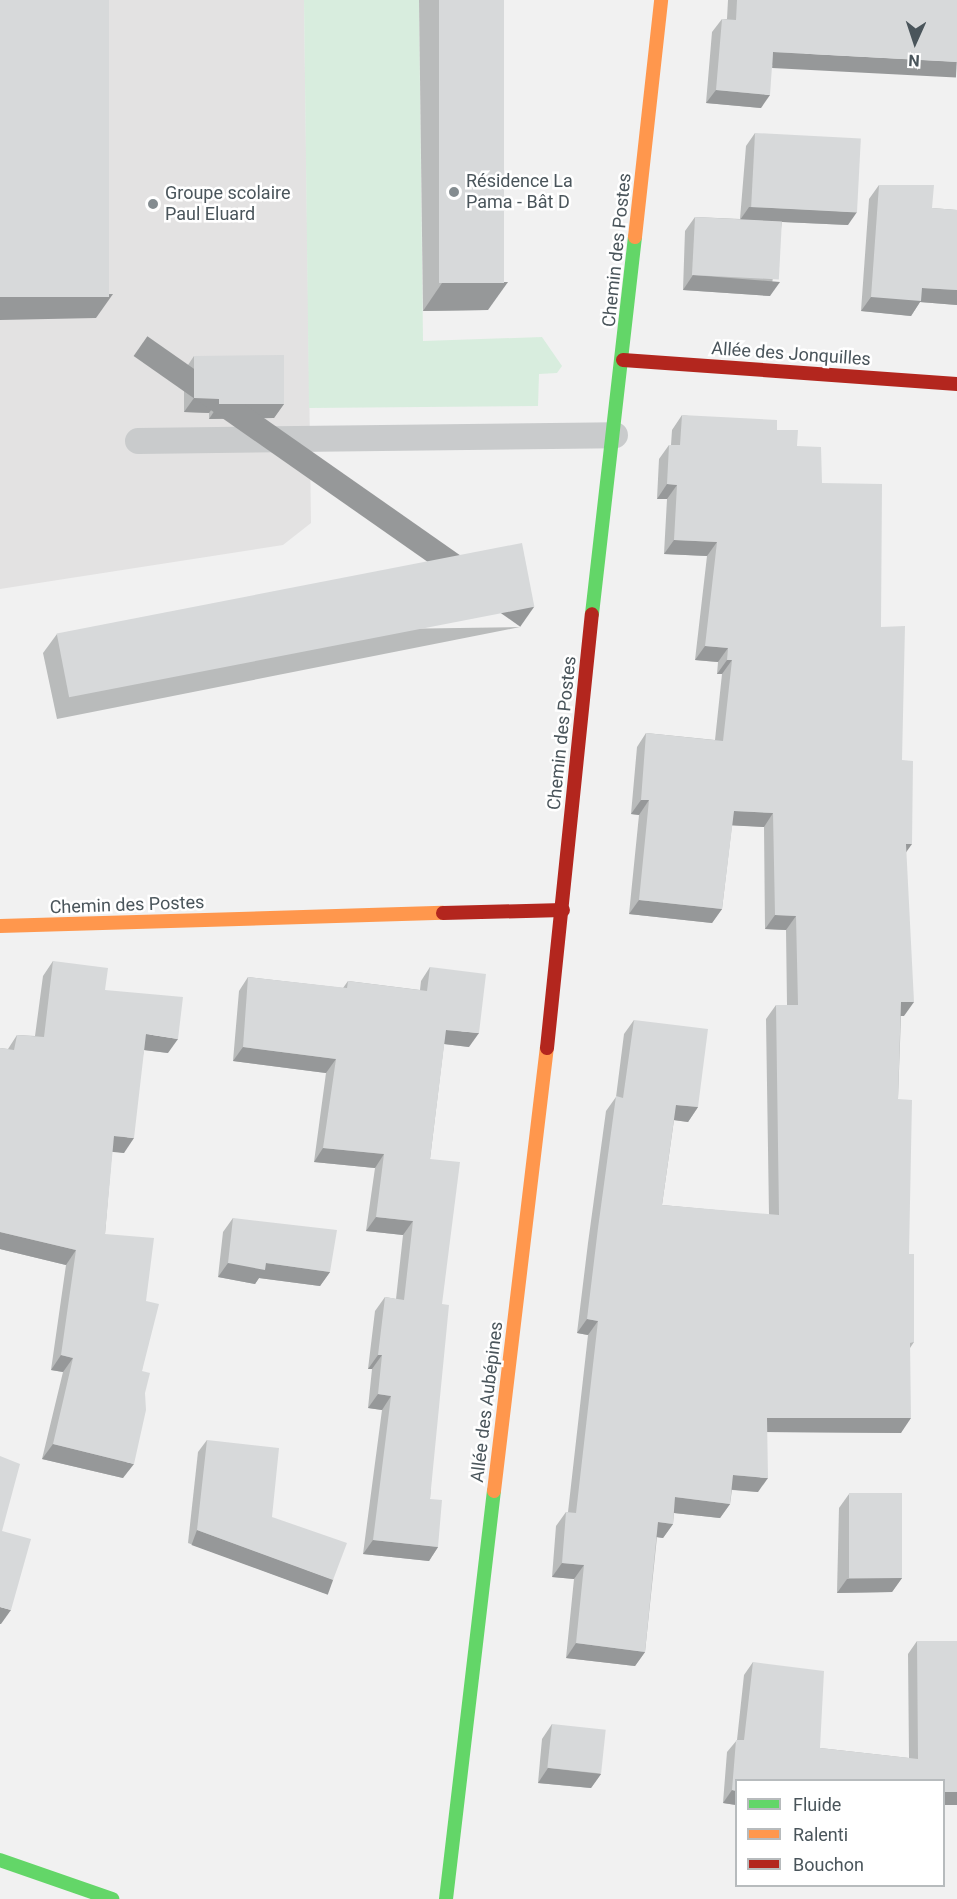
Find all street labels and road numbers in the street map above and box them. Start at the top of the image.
street label: Chemin des Postes [598,172,636,328]
street label: Allée des Jonquilles [711,338,871,370]
street label: Chemin des Postes [543,655,581,811]
street label: Chemin des Postes [49,892,205,918]
street label: Allée des Aubépines [466,1320,508,1484]

